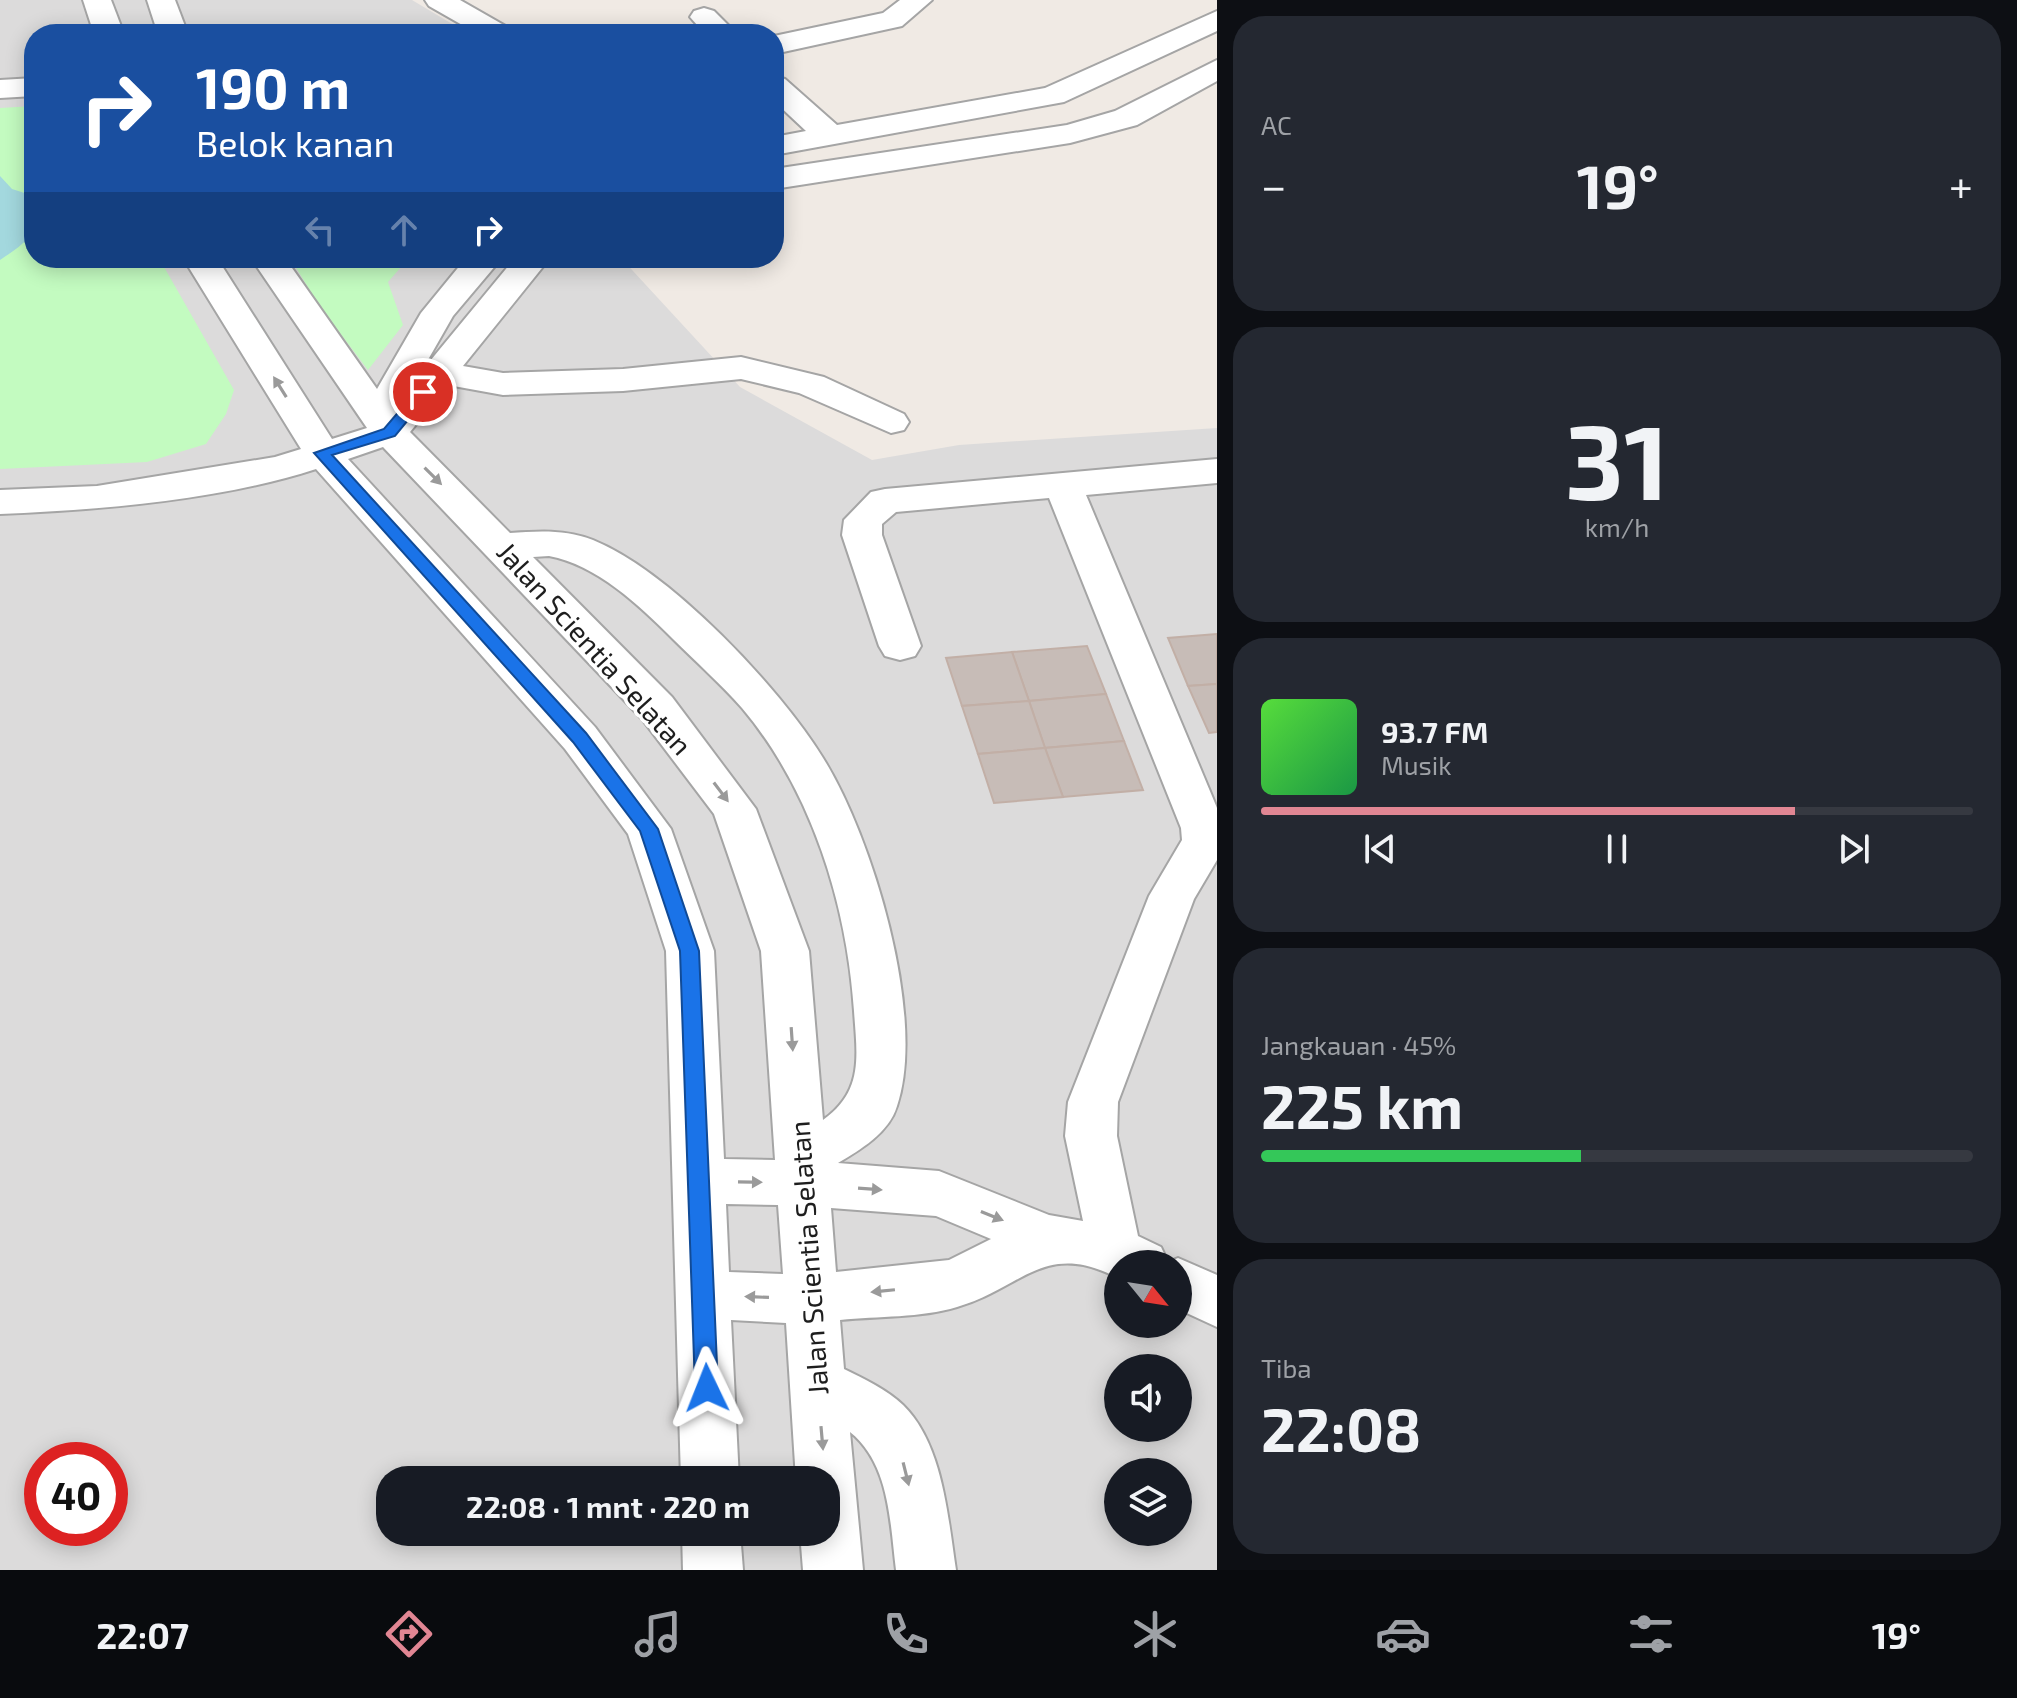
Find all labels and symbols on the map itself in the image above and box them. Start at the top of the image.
pin [389,358,457,426]
one-way arrow [274,376,288,398]
one-way arrow [423,467,442,485]
street label: Jalan Scientia Selatan [490,535,700,761]
one-way arrow [713,782,729,803]
one-way arrow [786,1027,799,1052]
street label: Jalan Scientia Selatan [781,1120,835,1396]
one-way arrow [738,1176,763,1189]
one-way arrow [858,1183,883,1196]
one-way arrow [980,1210,1004,1223]
north arrow [1104,1250,1192,1338]
one-way arrow [870,1285,895,1298]
one-way arrow [744,1291,769,1303]
position arrow [665,1346,749,1430]
one-way arrow [815,1426,828,1451]
speed limit sign: 40 [24,1442,128,1546]
one-way arrow [901,1462,913,1487]

